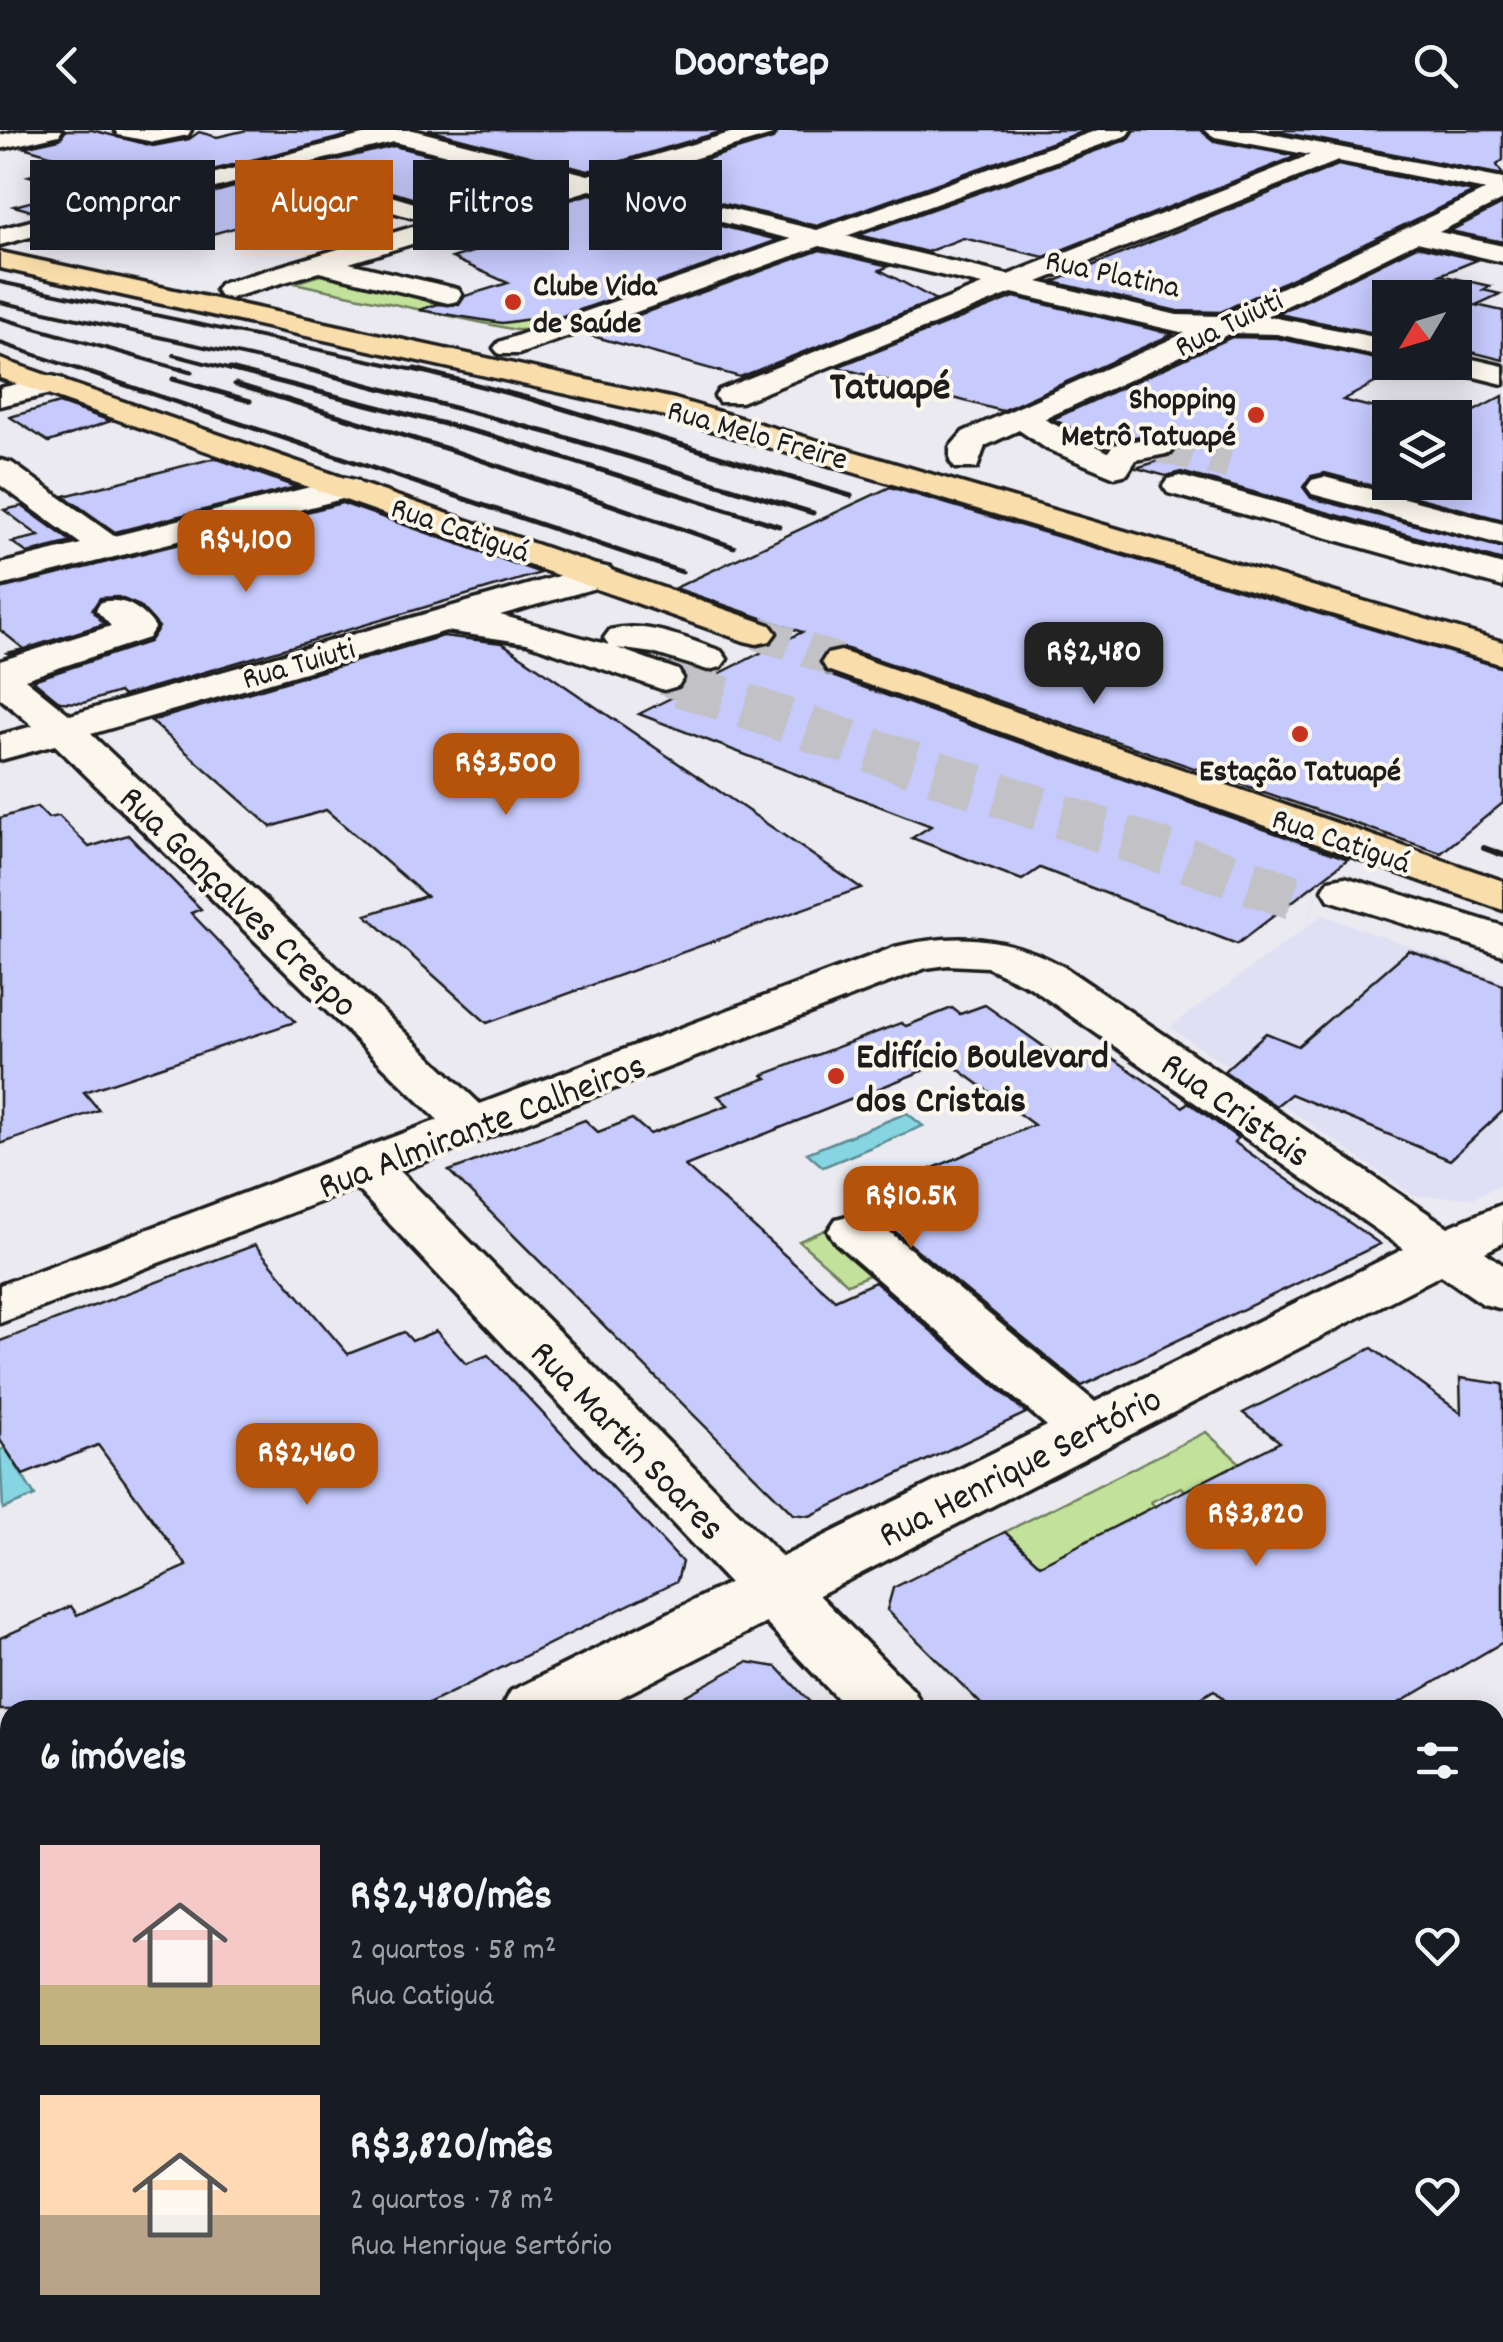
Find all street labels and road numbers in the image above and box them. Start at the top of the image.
street label: Rua Platina [1041,240,1184,314]
street label: Rua Tuiuti [1168,280,1292,373]
street label: Rua Melo Freire [661,390,852,486]
street label: Rua Catiguá [384,488,535,578]
street label: Rua Tuiuti [237,629,361,705]
street label: Rua Gonçalves Crespo [104,775,368,1033]
street label: Rua Catiguá [1265,799,1416,889]
street label: Rua Almirante Calheiros [311,1041,655,1217]
street label: Rua Cristais [1148,1041,1320,1184]
street label: Rua Martin Soares [515,1330,736,1556]
street label: Rua Henrique Sertório [870,1375,1173,1565]

